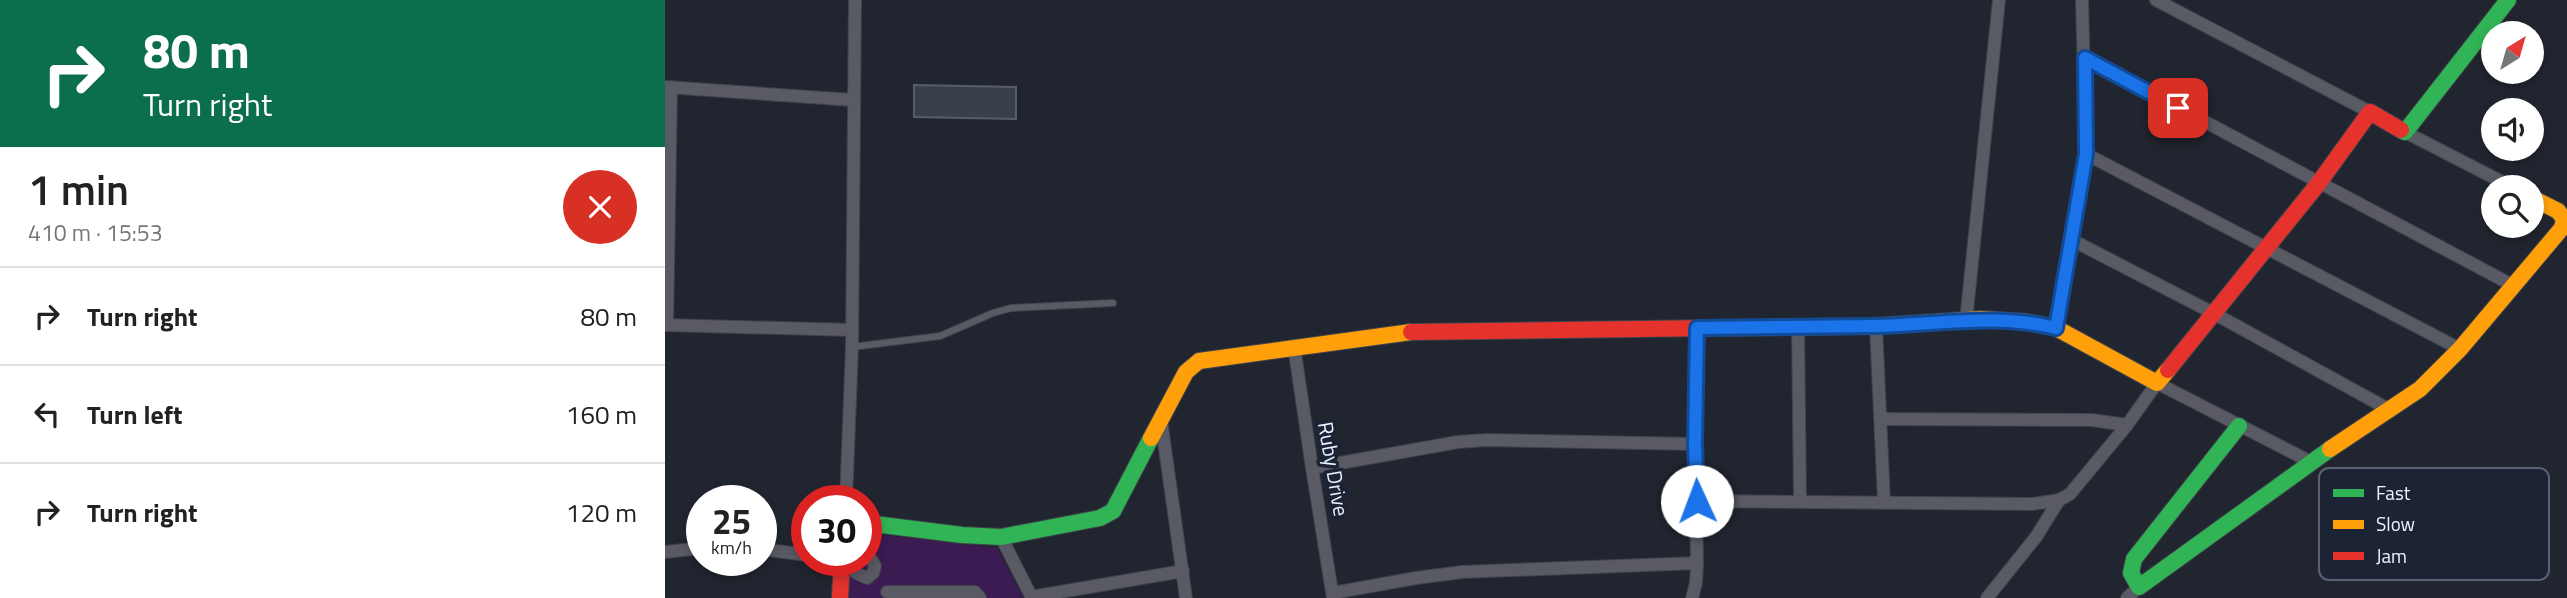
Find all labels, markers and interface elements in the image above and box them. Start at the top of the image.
text: 80 m [143,12,250,87]
north arrow [2481,21,2545,84]
map controls [2481,21,2544,238]
icon: right [28,28,119,119]
pin [2148,78,2208,138]
text: Turn right [143,80,272,128]
icon: arrive [2159,89,2197,127]
button: sound [2481,98,2544,161]
text: 1 min [28,157,129,221]
button: close [563,170,637,244]
button: search [2481,175,2544,238]
text: 410 m · 15:53 [28,215,163,250]
icon: right [28,297,66,335]
text: Turn right [87,297,198,336]
text: 80 m [580,297,637,336]
icon: left [28,395,66,433]
text: Turn left [87,395,182,434]
text: 160 m [566,395,637,434]
street label: Ruby Drive [1310,419,1358,519]
position arrow [1660,464,1734,538]
legend [2319,468,2549,580]
text: Fast [2376,478,2411,507]
speed limit sign: 30 [791,485,882,576]
icon: right [28,493,66,531]
text: Turn right [87,493,198,532]
text: 120 m [566,493,637,532]
text: 25 [712,494,751,548]
text: Slow [2376,509,2415,538]
text: km/h [711,534,752,561]
text: Jam [2376,541,2407,570]

